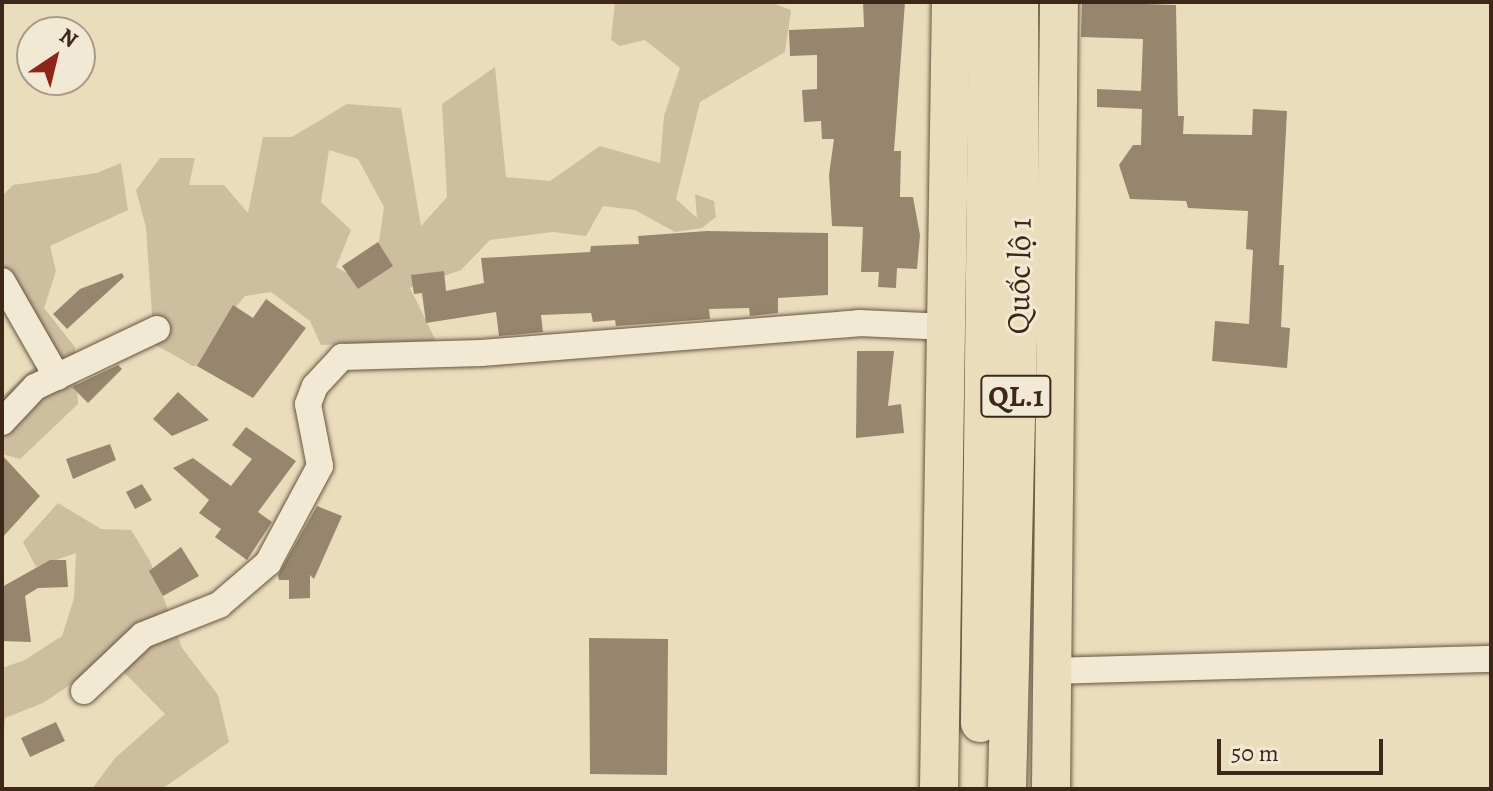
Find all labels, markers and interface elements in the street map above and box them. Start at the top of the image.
north arrow [16,16,96,96]
text: N [53,21,84,55]
street label: Quốc lộ 1 [999,217,1039,335]
road number: QL.1 [980,370,1052,422]
scale bar [1221,723,1387,773]
text: 50 m [1231,737,1279,769]

